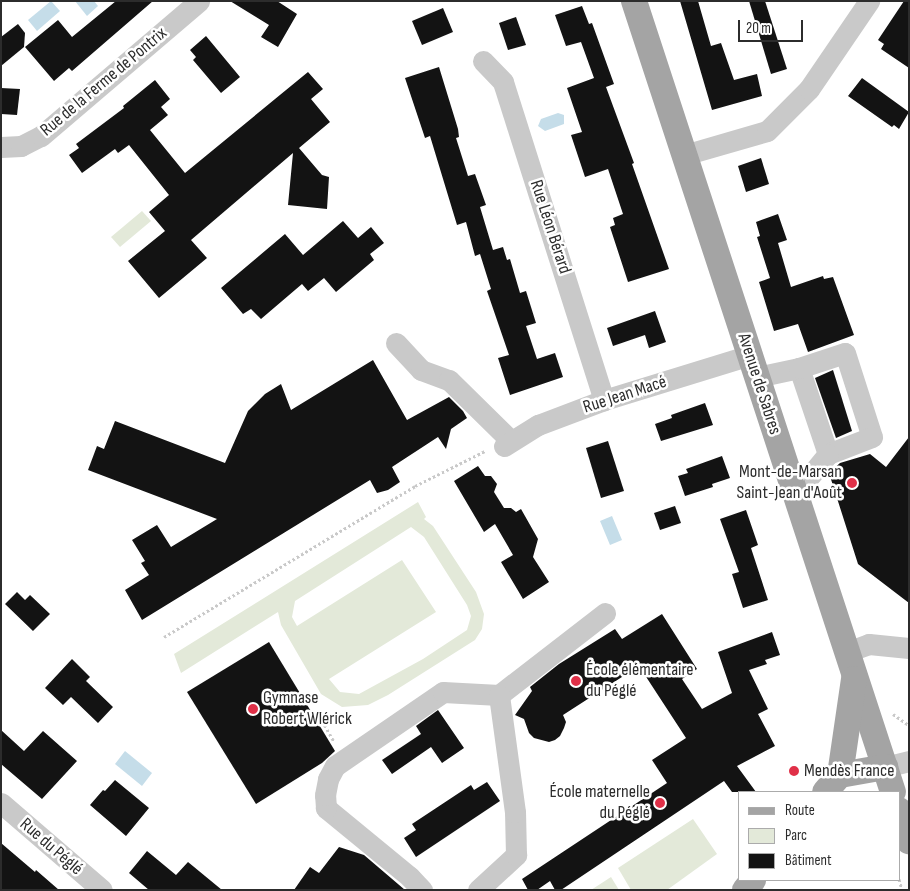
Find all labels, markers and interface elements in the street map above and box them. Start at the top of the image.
scale bar [740,10,805,42]
text: 20 m [746,19,771,38]
street label: Rue de la Ferme de Pontrix [36,23,172,141]
street label: Rue Léon Bérard [525,177,575,277]
street label: Avenue de Sabres [732,331,786,437]
street label: Rue Jean Macé [581,371,669,419]
place label: Mont-de-Marsan Saint-Jean d'Août [737,462,842,504]
marker: Mont-de-Marsan Saint-Jean d'Août [846,477,858,489]
place label: École élémentaire du Péglé [586,660,694,702]
marker: École élémentaire du Péglé [570,675,582,687]
place label: Gymnase Robert Wlérick [263,688,352,731]
marker: Gymnase Robert Wlérick [247,703,259,715]
place label: Mendès France [804,760,894,782]
marker: Mendès France [788,765,800,777]
place label: École maternelle du Péglé [550,782,650,824]
legend [738,791,900,881]
marker: École maternelle du Péglé [654,797,666,809]
text: Route [785,801,815,820]
street label: Rue du Péglé [15,814,87,880]
text: Parc [785,826,807,845]
text: Bâtiment [785,851,832,870]

